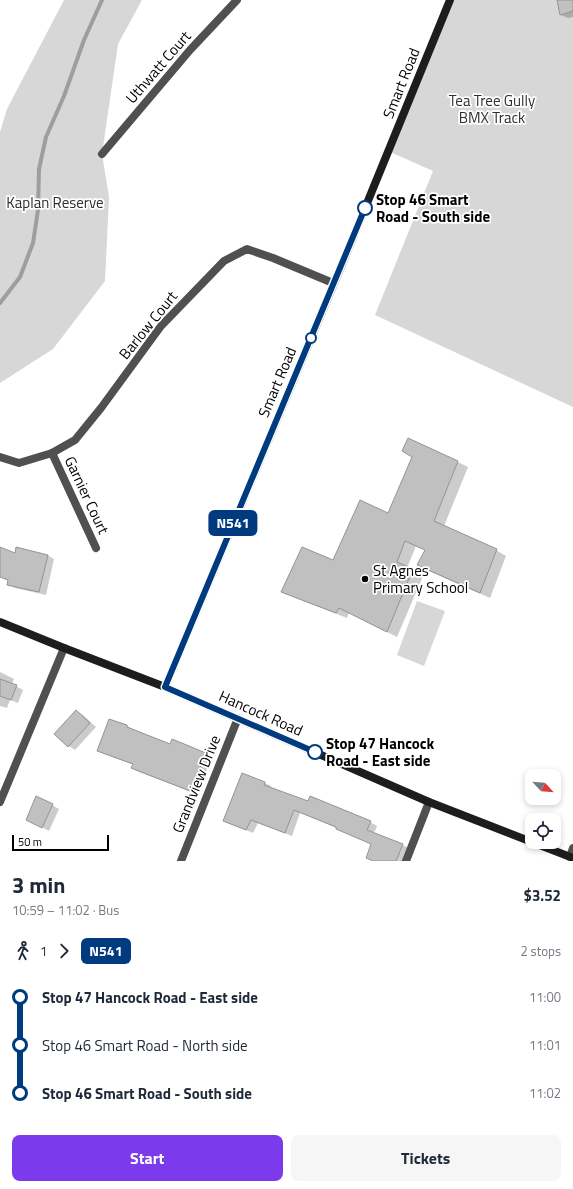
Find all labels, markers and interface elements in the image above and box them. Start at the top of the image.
street label: Uthwatt Court [120,25,197,108]
street label: Smart Road [376,44,426,122]
park label: Tea Tree Gully BMX Track [449,89,535,129]
place label: Stop 46 Smart Road - South side [376,188,490,228]
park label: Kaplan Reserve [6,191,104,214]
marker: Stop 46 Smart Road - South side [357,200,373,216]
street label: Barlow Court [113,285,183,364]
unlabelled marker [305,332,317,344]
street label: Smart Road [252,343,302,421]
street label: Garnier Court [59,452,115,538]
line badge: N541 [205,510,261,536]
text: N541 [216,512,250,533]
place label: St Agnes Primary School [373,559,468,599]
marker: St Agnes Primary School [360,574,370,584]
street label: Hancock Road [215,684,307,742]
street label: Grandview Drive [166,732,226,836]
place label: Stop 47 Hancock Road - East side [326,732,435,772]
marker: Stop 47 Hancock Road - East side [307,744,323,760]
north arrow [525,769,561,805]
map controls [525,769,561,849]
button: locate [525,813,561,849]
scale bar [12,833,109,852]
text: 50 m [18,834,42,850]
text: 3 min [12,868,65,902]
text: $3.52 [524,884,561,907]
text: 10:59 – 11:02 · Bus [12,900,119,920]
icon: walk [12,940,34,962]
icon: forward [53,940,75,962]
text: N541 [89,940,123,961]
text: 1 [40,941,47,961]
text: 2 stops [520,941,561,961]
text: Stop 47 Hancock Road - East side [42,986,258,1009]
text: 11:00 [529,987,561,1007]
text: Stop 46 Smart Road - North side [42,1034,248,1057]
text: 11:01 [529,1035,561,1055]
text: Stop 46 Smart Road - South side [42,1082,252,1105]
text: 11:02 [529,1083,561,1103]
button: Start [12,1135,283,1181]
button: Tickets [291,1135,561,1181]

